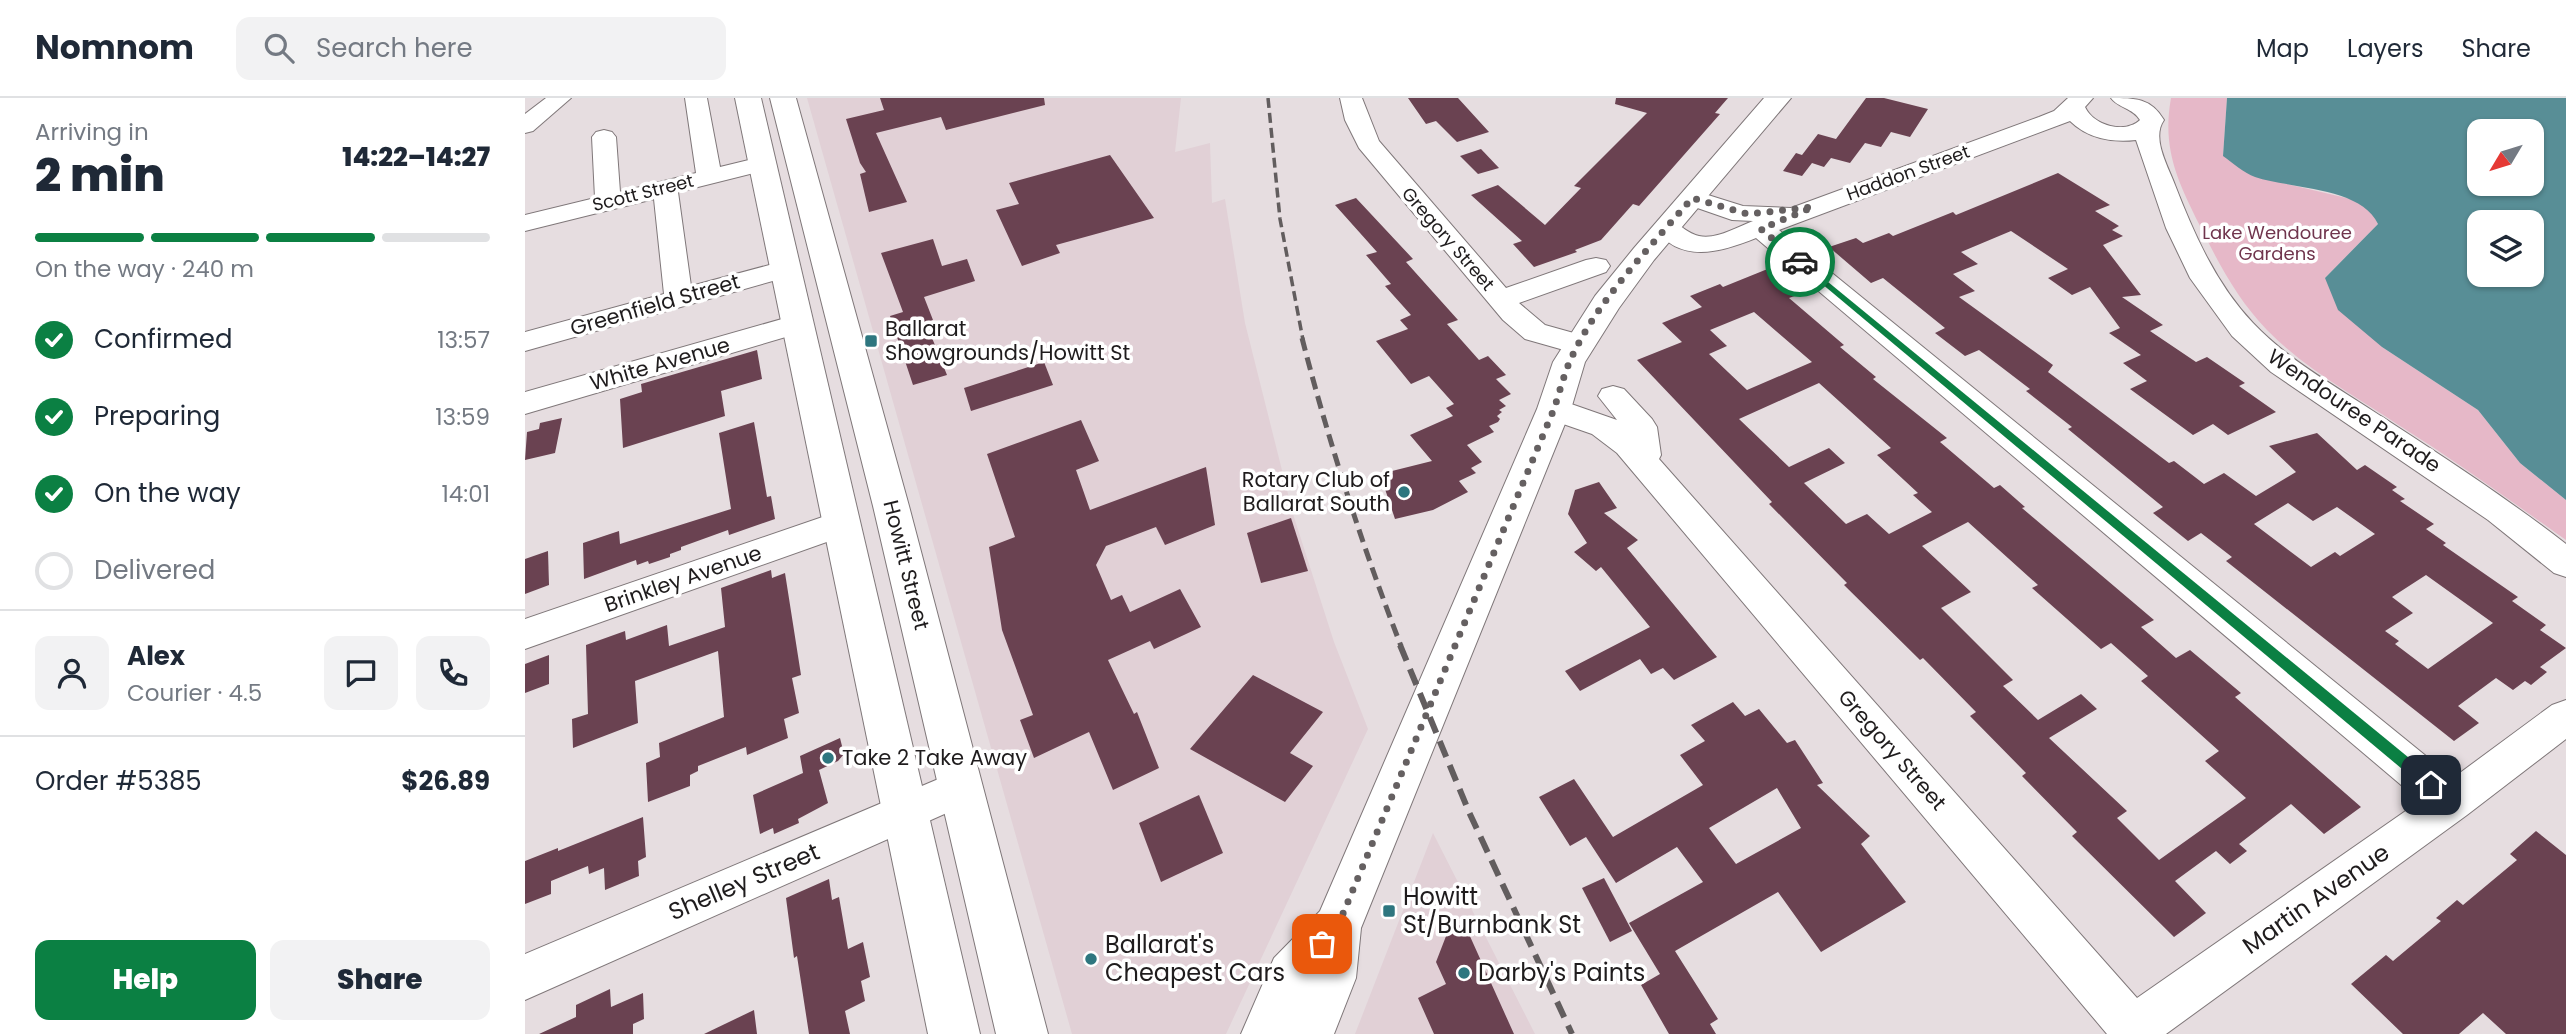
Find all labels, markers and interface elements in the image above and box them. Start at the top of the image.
search box [236,17,726,80]
text: Nomnom [35,24,194,71]
icon: search [260,29,298,67]
text: Search here [316,30,473,66]
text: Map [2256,32,2309,65]
text: Layers [2347,32,2423,65]
text: Share [2461,32,2531,65]
text: Arriving in [35,116,149,148]
north arrow [2467,119,2545,196]
map controls [2467,119,2544,287]
text: 14:22–14:27 [342,139,490,175]
street label: Haddon Street [1843,139,1973,206]
text: 2 min [35,143,165,207]
street label: Scott Street [590,168,696,217]
street label: Gregory Street [1396,181,1500,296]
button: layers [2467,210,2544,287]
park label: Lake Wendouree Gardens [2202,220,2352,266]
courier [1765,227,1835,297]
icon: car [1781,243,1819,281]
text: On the way · 240 m [35,253,254,285]
street label: Greenfield Street [567,266,743,343]
place label: Ballarat Showgrounds/Howitt St [885,314,1130,367]
icon: check [35,321,73,359]
text: Confirmed [94,321,232,357]
text: 13:57 [437,324,490,356]
street label: White Avenue [587,330,733,397]
marker: Ballarat Showgrounds/Howitt St [863,333,879,349]
street label: Wendouree Parade [2262,342,2447,479]
icon: check [35,398,73,436]
text: Preparing [94,398,220,434]
text: 13:59 [435,401,490,433]
place label: Rotary Club of Ballarat South [1242,465,1390,518]
icon: check [35,475,73,513]
text: On the way [94,475,241,511]
text: 14:01 [441,478,490,510]
marker: Rotary Club of Ballarat South [1396,484,1412,500]
street label: Howitt Street [876,497,937,633]
street label: Brinkley Avenue [600,538,765,619]
text: Delivered [94,552,215,588]
button: person [35,636,109,710]
button: chat [324,636,398,710]
button: phone [416,636,490,710]
text: Alex [127,638,185,674]
text: Courier · 4.5 [127,677,262,709]
street label: Gregory Street [1832,683,1953,816]
place label: Take 2 Take Away [842,743,1027,772]
marker: Take 2 Take Away [820,750,836,766]
pin [2401,755,2461,815]
text: Order #5385 [35,763,202,799]
text: $26.89 [401,763,490,799]
icon: home [2412,766,2450,804]
street label: Shelley Street [663,835,824,928]
street label: Martin Avenue [2236,836,2396,962]
place label: Howitt St/Burnbank St [1403,880,1581,941]
marker: Howitt St/Burnbank St [1381,903,1397,919]
pin [1292,914,1352,974]
icon: bag [1303,925,1341,963]
place label: Ballarat's Cheapest Cars [1105,928,1285,989]
button: Help [35,940,256,1020]
button: Share [270,940,490,1020]
marker: Ballarat's Cheapest Cars [1083,951,1099,967]
place label: Darby's Paints [1478,956,1645,989]
marker: Darby's Paints [1456,965,1472,981]

